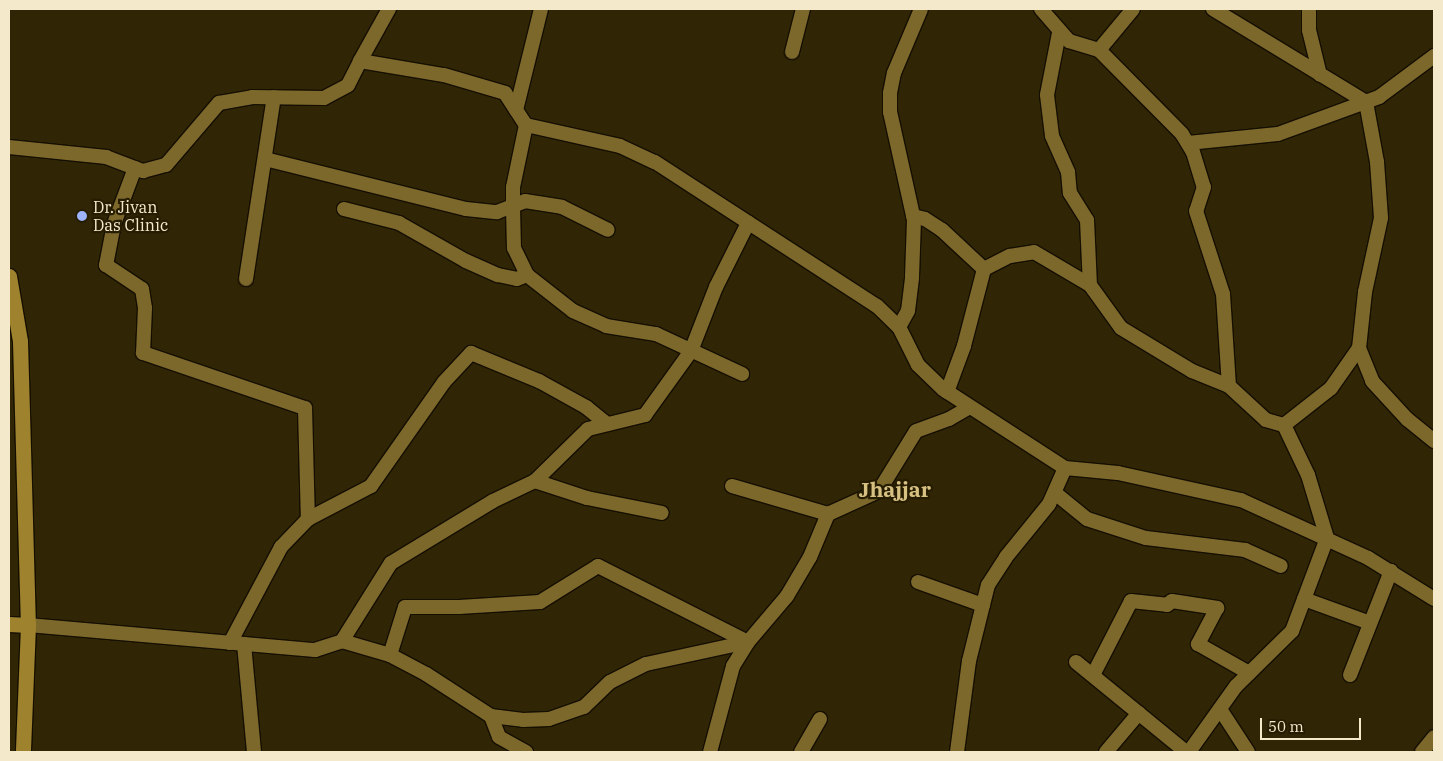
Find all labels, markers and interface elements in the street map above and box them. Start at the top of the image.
place label: Dr. Jivan Das Clinic [93,197,168,235]
marker: Dr. Jivan Das Clinic [75,209,89,223]
district label: Jhajjar [859,476,931,502]
scale bar [1263,708,1364,740]
text: 50 m [1268,717,1304,736]

